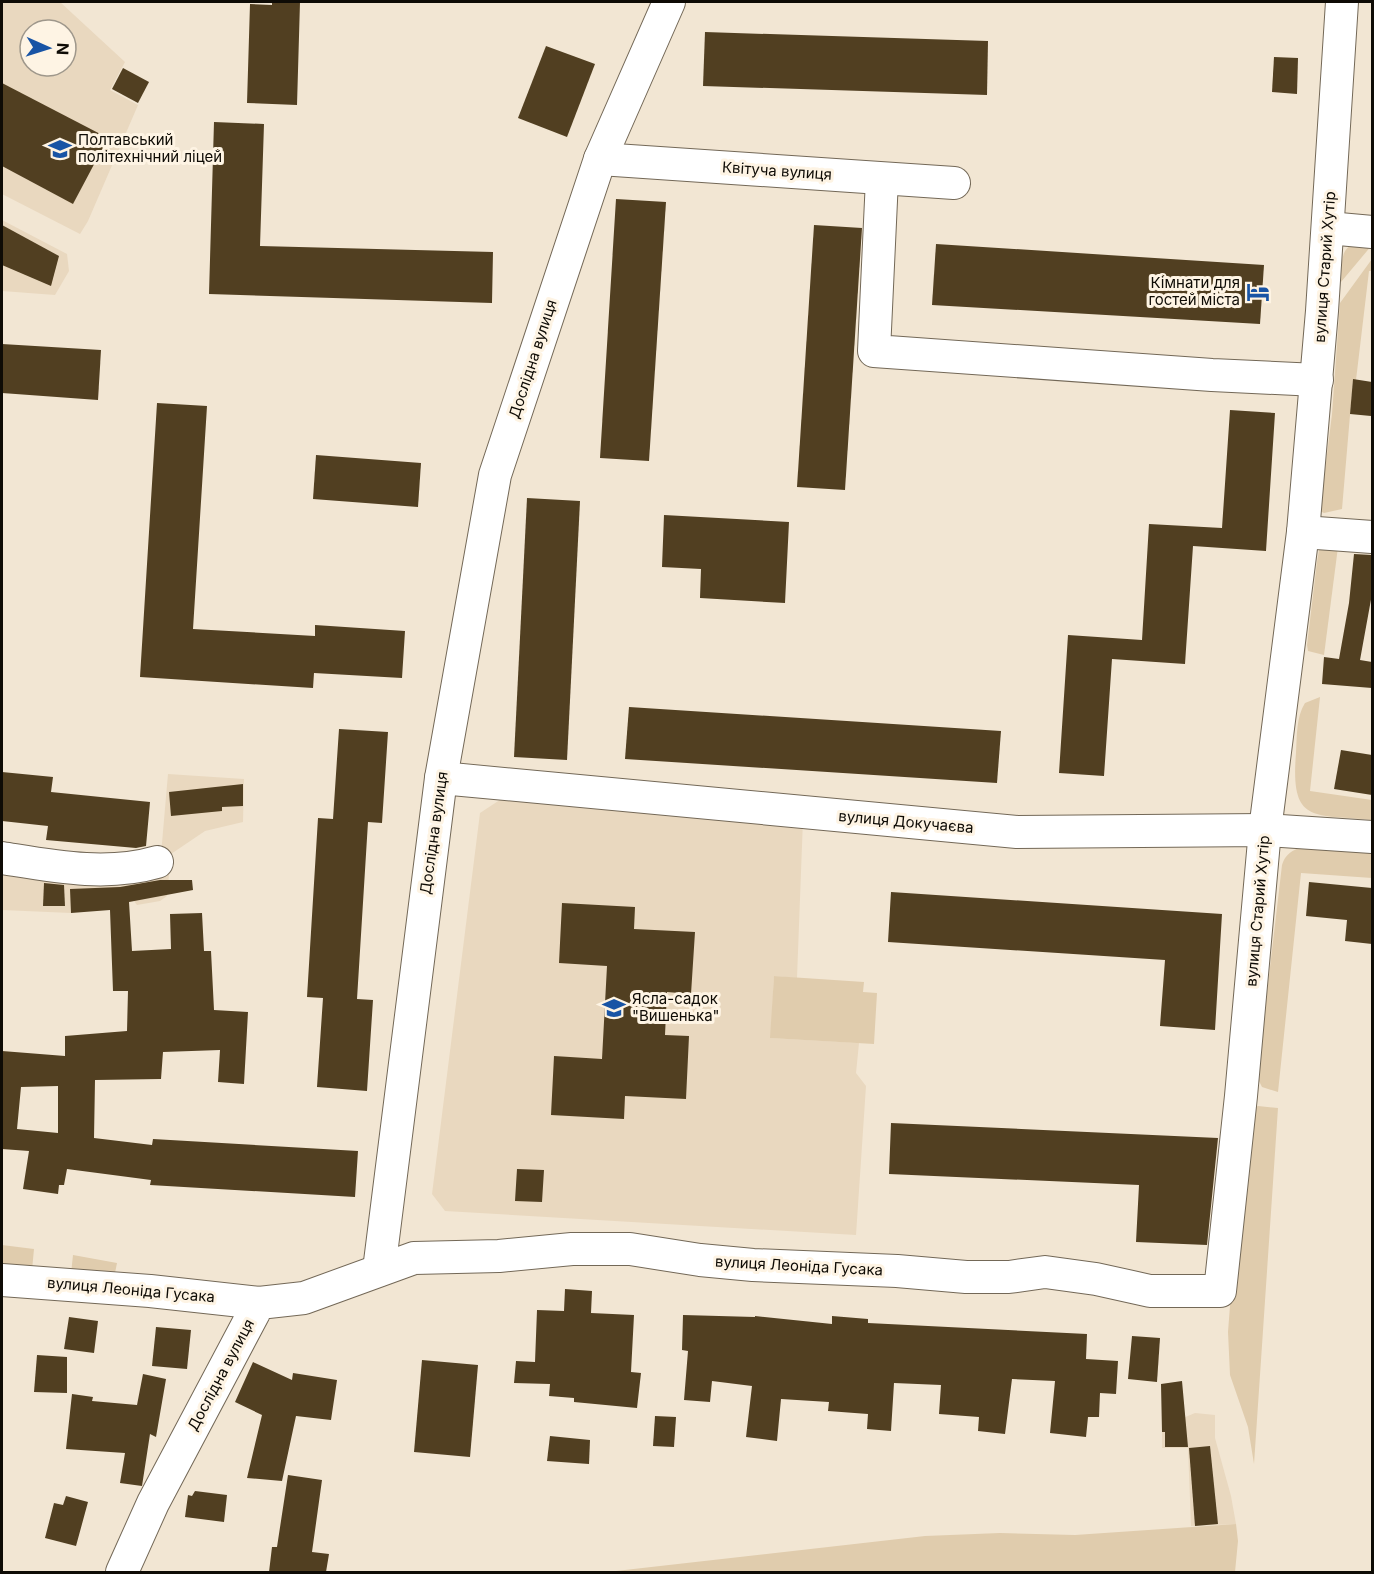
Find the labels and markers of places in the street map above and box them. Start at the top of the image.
place label: Полтавський політехнічний ліцей [78,130,222,166]
school or university icon: Полтавський політехнічний ліцей [47,136,73,162]
place label: Кімнати для гостей міста [1148,273,1240,309]
hotel icon: Кімнати для гостей міста [1245,279,1271,305]
place label: Ясла-садок "Вишенька" [632,989,720,1025]
school or university icon: Ясла-садок "Вишенька" [601,995,627,1021]

